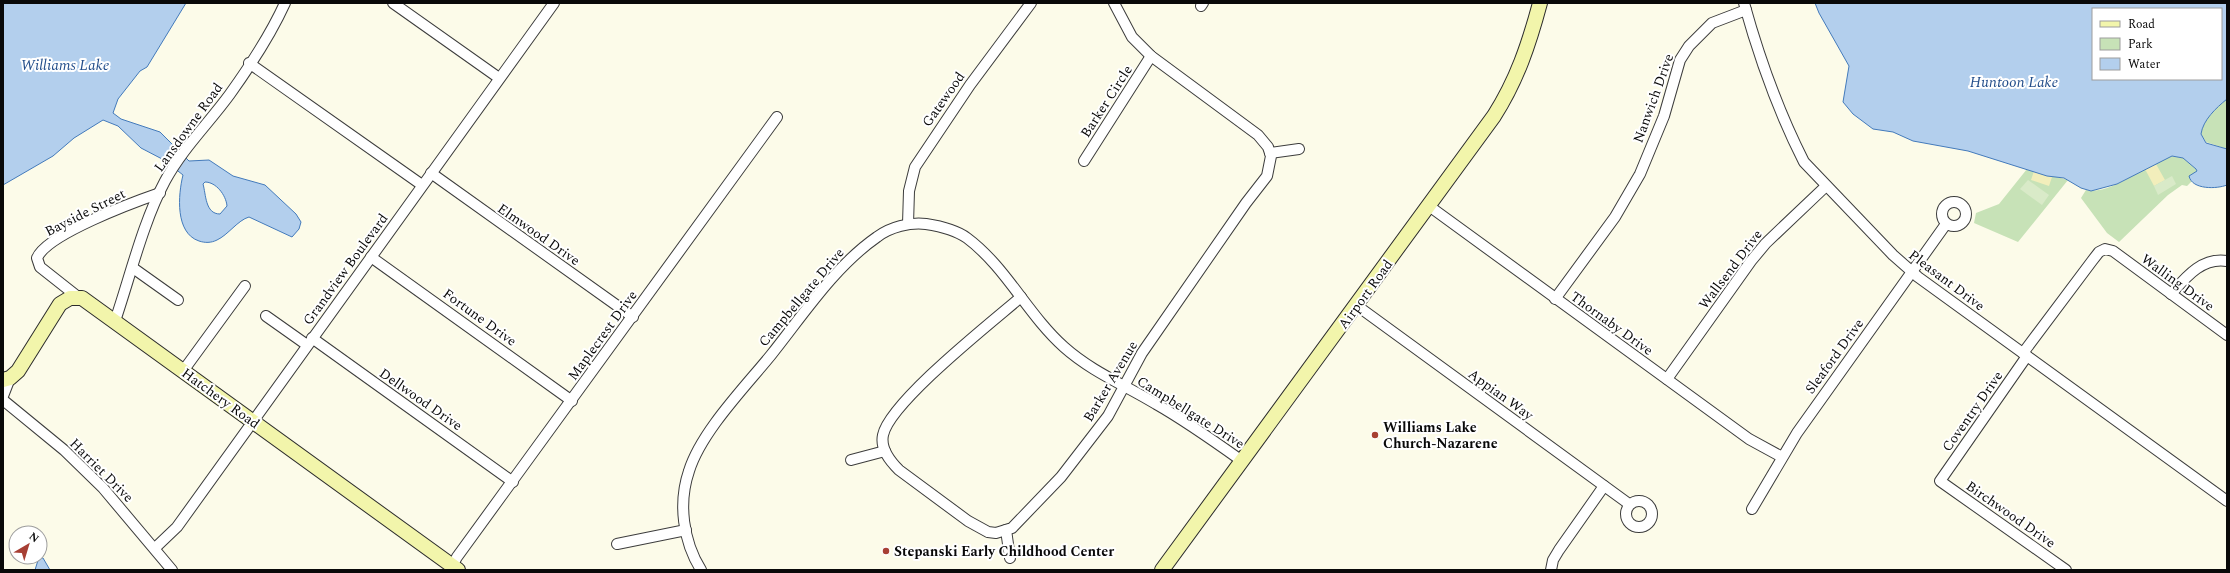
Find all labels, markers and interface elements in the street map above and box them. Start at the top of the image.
legend [2092,8,2222,80]
text: Road [2128,15,2155,34]
text: Park [2128,35,2153,54]
street label: Nanwich Drive [1628,50,1679,146]
water label: Williams Lake [21,54,110,77]
text: Water [2128,55,2160,74]
street label: Barker Circle [1075,61,1138,142]
street label: Gatewood [917,67,970,131]
water label: Huntoon Lake [1970,71,2059,94]
street label: Lansdowne Road [149,78,228,176]
street label: Bayside Street [41,183,129,242]
street label: Elmwood Drive [493,198,584,271]
street label: Grandview Boulevard [298,209,393,330]
street label: Wallsend Drive [1693,225,1768,314]
street label: Campbellgate Drive [754,243,849,351]
street label: Pleasant Drive [1904,245,1989,316]
street label: Walling Drive [2137,249,2219,316]
street label: Airport Road [1333,255,1398,333]
street label: Fortune Drive [438,283,521,352]
street label: Maplecrest Drive [563,286,642,385]
street label: Thornaby Drive [1566,286,1658,361]
street label: Sleaford Drive [1800,314,1869,398]
street label: Barker Avenue [1078,337,1143,426]
street label: Hatchery Road [177,363,264,434]
street label: Dellwood Drive [375,363,467,436]
street label: Appian Way [1464,364,1539,426]
street label: Coventry Drive [1937,366,2008,456]
street label: Campbellgate Drive [1133,371,1249,454]
place label: Williams Lake Church-Nazarene [1383,417,1498,454]
marker: Williams Lake Church-Nazarene [1370,430,1380,440]
street label: Harriet Drive [65,434,139,507]
street label: Birchwood Drive [1962,476,2060,553]
north arrow [8,525,48,565]
text: N [25,528,43,547]
place label: Stepanski Early Childhood Center [894,541,1114,562]
marker: Stepanski Early Childhood Center [881,546,891,556]

